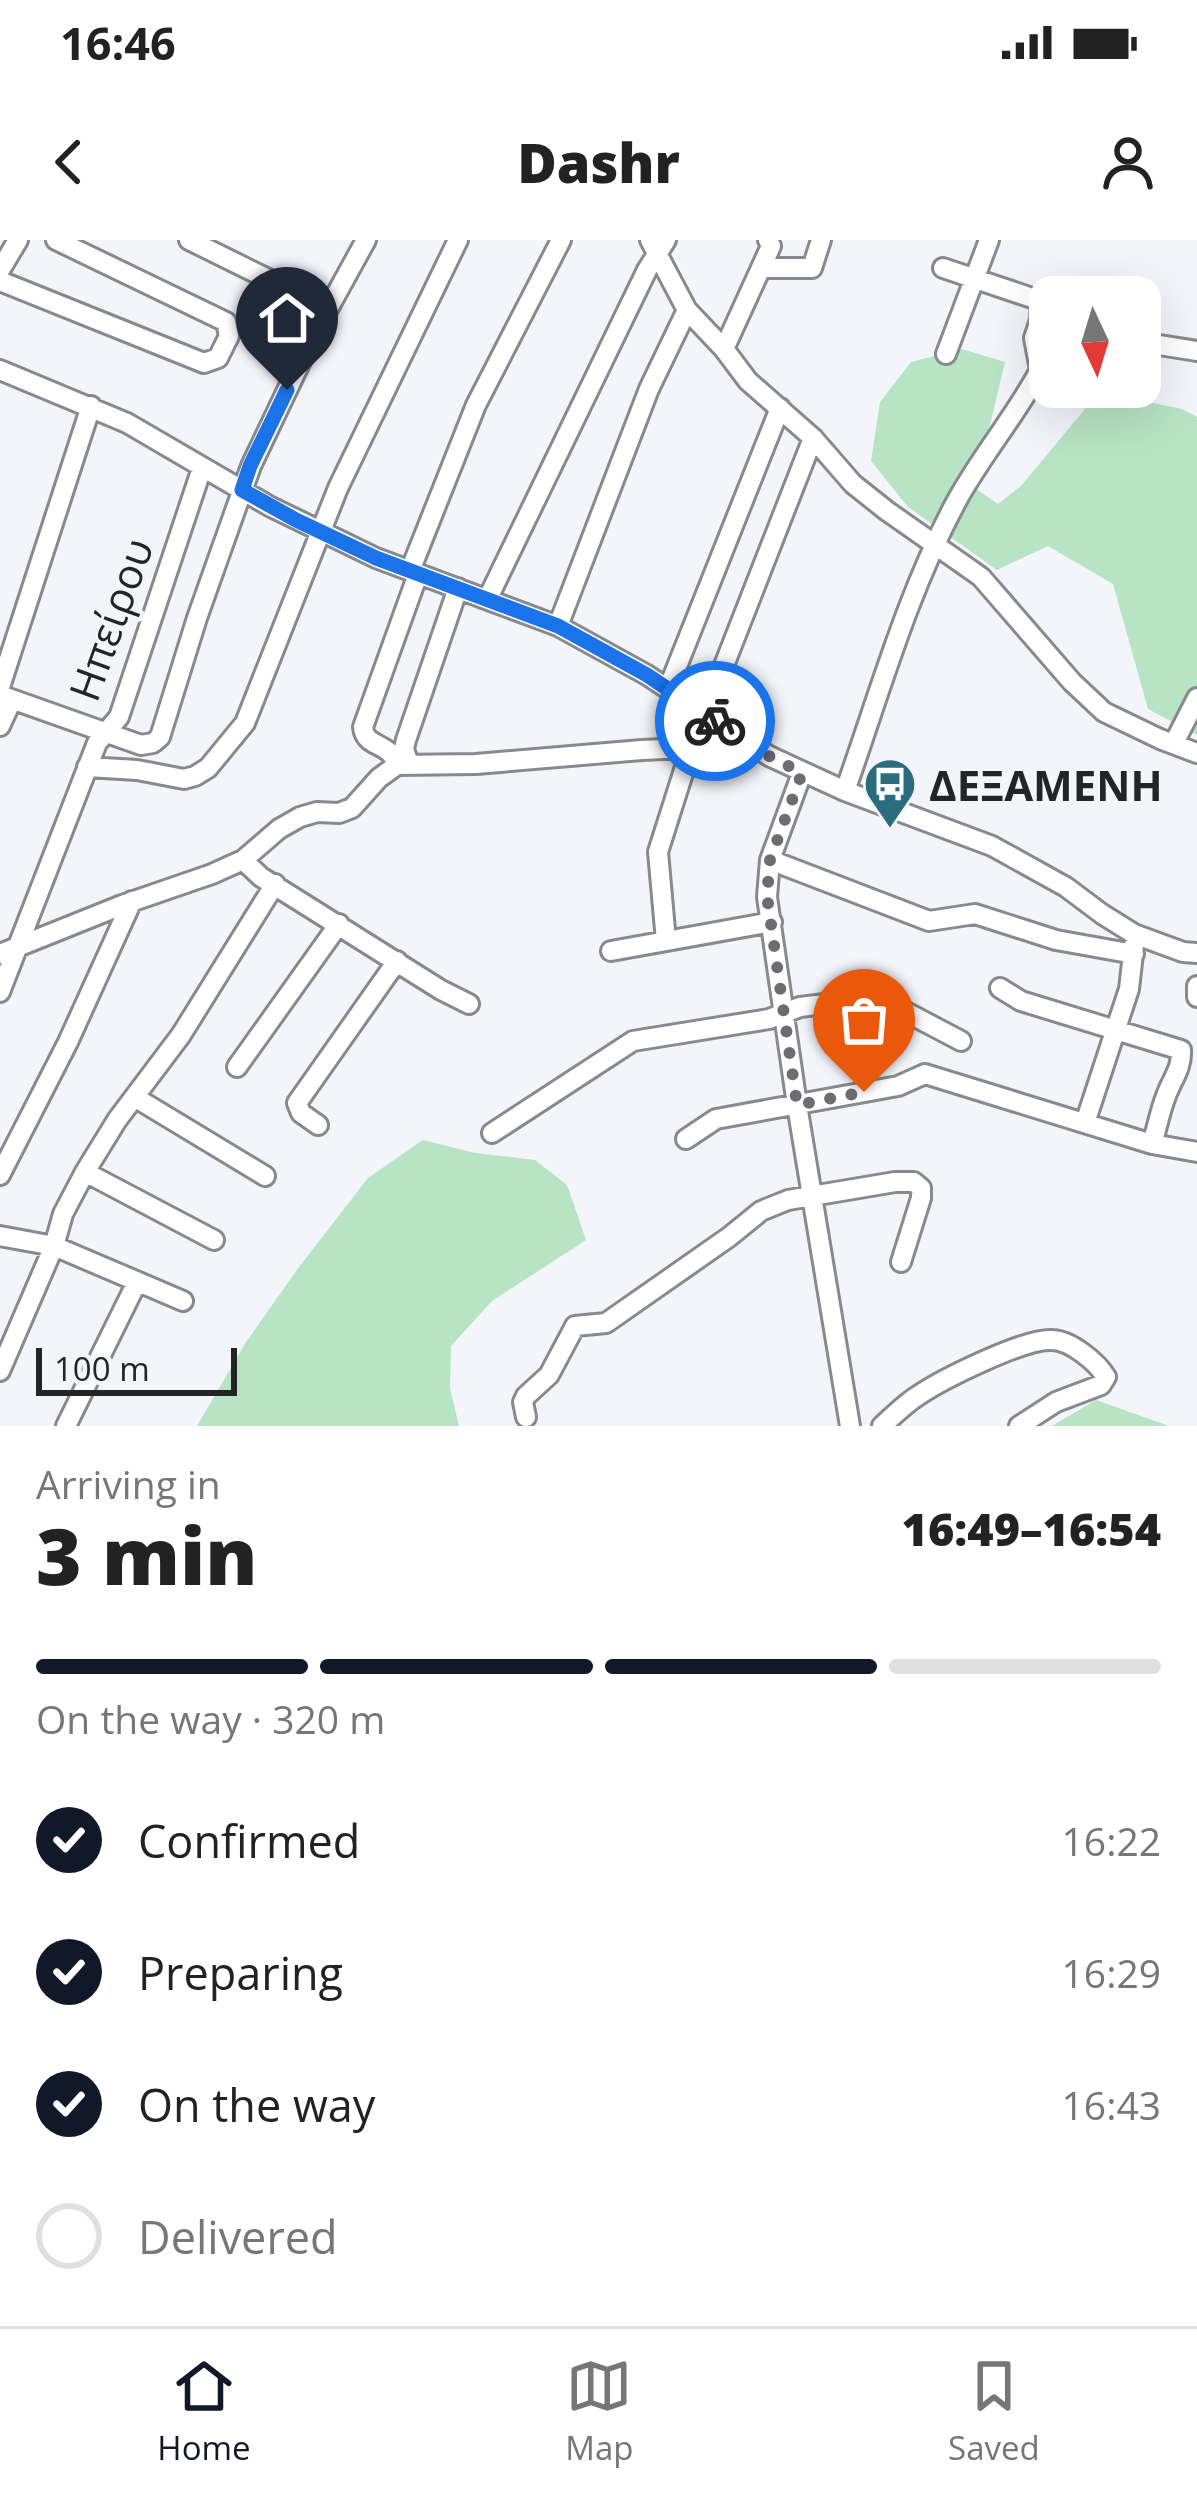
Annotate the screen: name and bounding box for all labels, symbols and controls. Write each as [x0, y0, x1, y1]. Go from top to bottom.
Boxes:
text: 16:46 [60, 12, 176, 73]
text: Dashr [517, 125, 680, 199]
icon: back [36, 129, 102, 195]
icon: person [1095, 129, 1161, 195]
pin [236, 267, 338, 390]
north arrow [1029, 276, 1161, 408]
map controls [1029, 276, 1161, 408]
icon: home [254, 285, 320, 351]
street label: Ηπείρου [54, 530, 166, 708]
courier [655, 661, 775, 781]
icon: bike [682, 688, 748, 754]
bus stop icon: ΔΕΞΑΜΕΝΗ [862, 756, 918, 830]
place label: ΔΕΞΑΜΕΝΗ [929, 756, 1163, 813]
pin [813, 969, 915, 1092]
icon: bag [831, 987, 897, 1053]
scale bar [36, 1342, 237, 1395]
text: 100 m [54, 1346, 150, 1391]
text: Arriving in [36, 1457, 221, 1510]
text: 16:49–16:54 [902, 1498, 1161, 1559]
text: 3 min [36, 1502, 258, 1608]
text: On the way · 320 m [36, 1692, 385, 1745]
icon: check [36, 1807, 102, 1873]
text: Confirmed [138, 1810, 360, 1871]
text: 16:22 [1062, 1814, 1161, 1867]
icon: check [36, 1939, 102, 2005]
text: Preparing [138, 1942, 343, 2003]
text: 16:29 [1062, 1946, 1161, 1999]
icon: check [36, 2071, 102, 2137]
text: On the way [138, 2074, 375, 2135]
text: 16:43 [1062, 2078, 1161, 2131]
text: Delivered [138, 2206, 338, 2267]
tab: Home [157, 2353, 251, 2470]
tab: Map [565, 2353, 633, 2470]
tab: Saved [948, 2353, 1040, 2470]

